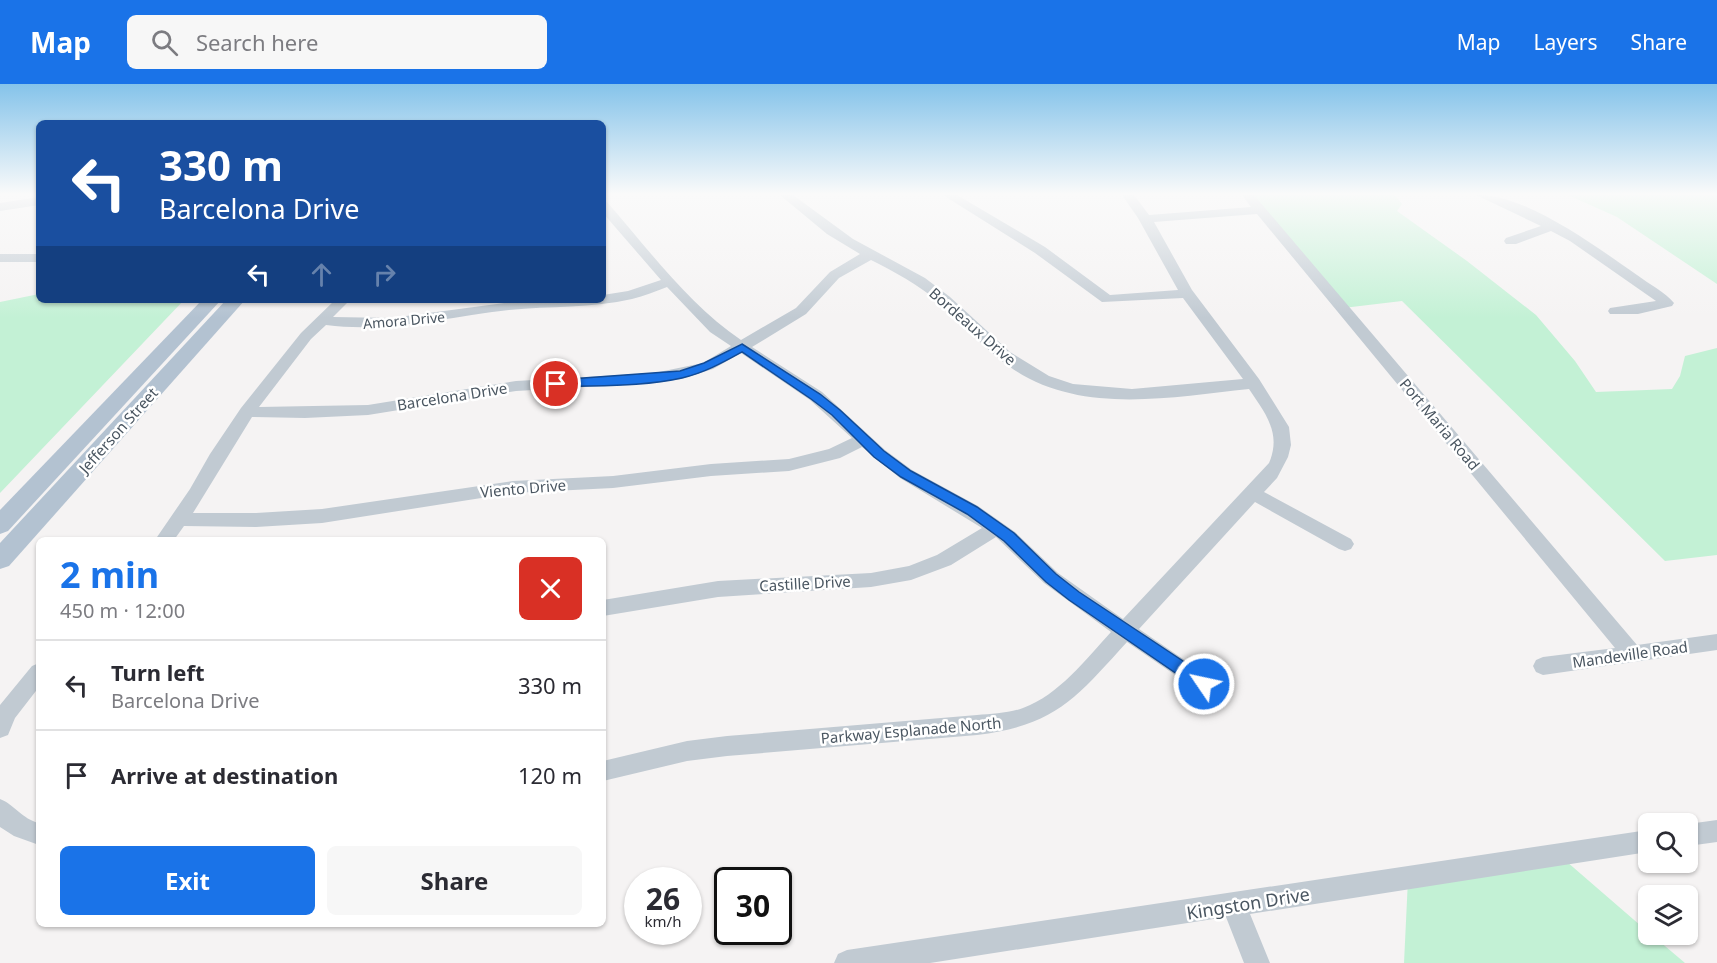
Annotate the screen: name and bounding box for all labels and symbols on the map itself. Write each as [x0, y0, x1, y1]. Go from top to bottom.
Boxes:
street label: Bordeaux Drive [925, 283, 1021, 369]
street label: Amora Drive [362, 307, 446, 333]
pin [530, 358, 581, 409]
street label: Port Maria Road [1396, 374, 1484, 474]
street label: Barcelona Drive [395, 377, 509, 415]
street label: Jefferson Street [73, 382, 162, 479]
street label: Viento Drive [479, 474, 567, 502]
street label: Castille Drive [759, 571, 851, 595]
street label: Mandeville Road [1571, 636, 1689, 672]
position arrow [1172, 652, 1236, 716]
street label: Parkway Esplanade North [820, 712, 1002, 748]
speed limit sign: 30 [714, 867, 792, 945]
street label: Kingston Drive [1185, 881, 1311, 925]

